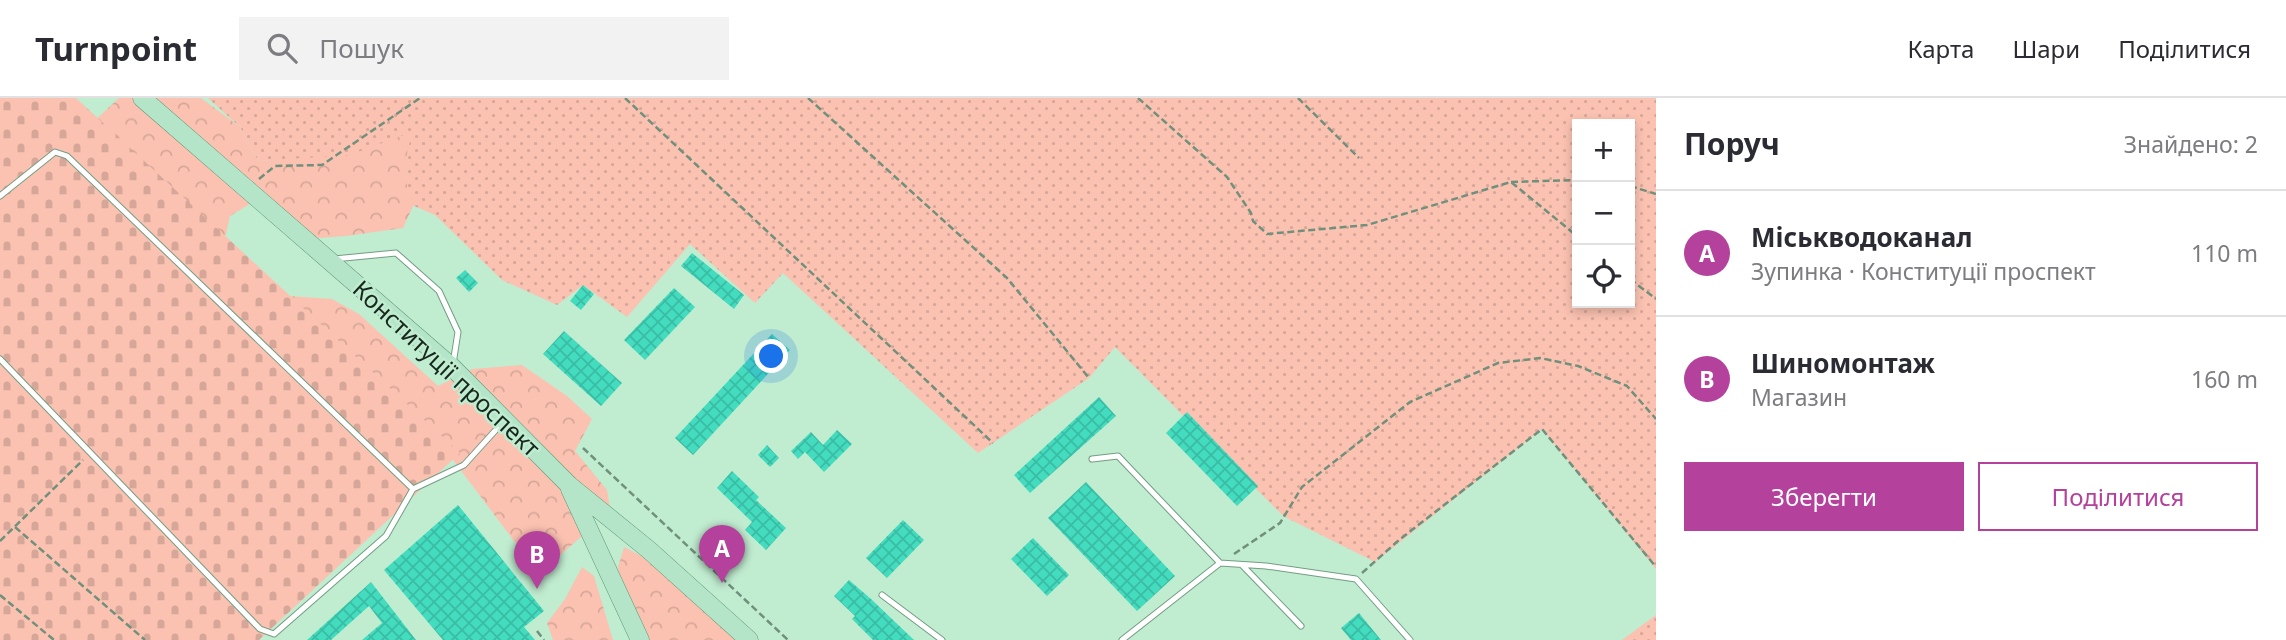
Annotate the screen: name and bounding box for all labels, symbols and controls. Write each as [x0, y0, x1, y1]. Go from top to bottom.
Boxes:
search box [239, 17, 729, 80]
text: Turnpoint [35, 26, 197, 71]
icon: search [263, 29, 301, 67]
text: Пошук [319, 30, 404, 66]
text: Карта [1907, 32, 1974, 65]
text: Шари [2012, 32, 2080, 65]
text: Поділитися [2118, 32, 2251, 65]
map controls [1572, 119, 1635, 308]
button: + [1572, 119, 1635, 182]
text: Поруч [1684, 123, 1780, 164]
text: Знайдено: 2 [2124, 128, 2258, 160]
button: − [1572, 182, 1635, 245]
text: Міськводоканал [1751, 219, 1972, 255]
text: A [1699, 237, 1715, 269]
text: 110 m [2191, 237, 2258, 269]
button: locate [1572, 245, 1635, 308]
text: Зупинка · Конституції проспект [1751, 255, 2096, 287]
street label: Конституції проспект [346, 272, 548, 464]
your location [754, 339, 788, 373]
text: Шиномонтаж [1751, 345, 1935, 381]
text: B [1699, 363, 1715, 395]
text: 160 m [2191, 363, 2258, 395]
text: Магазин [1751, 381, 1847, 413]
button: Зберегти [1684, 462, 1964, 531]
button: Поділитися [1978, 462, 2258, 531]
pin: A [699, 525, 745, 583]
pin: B [514, 531, 560, 589]

